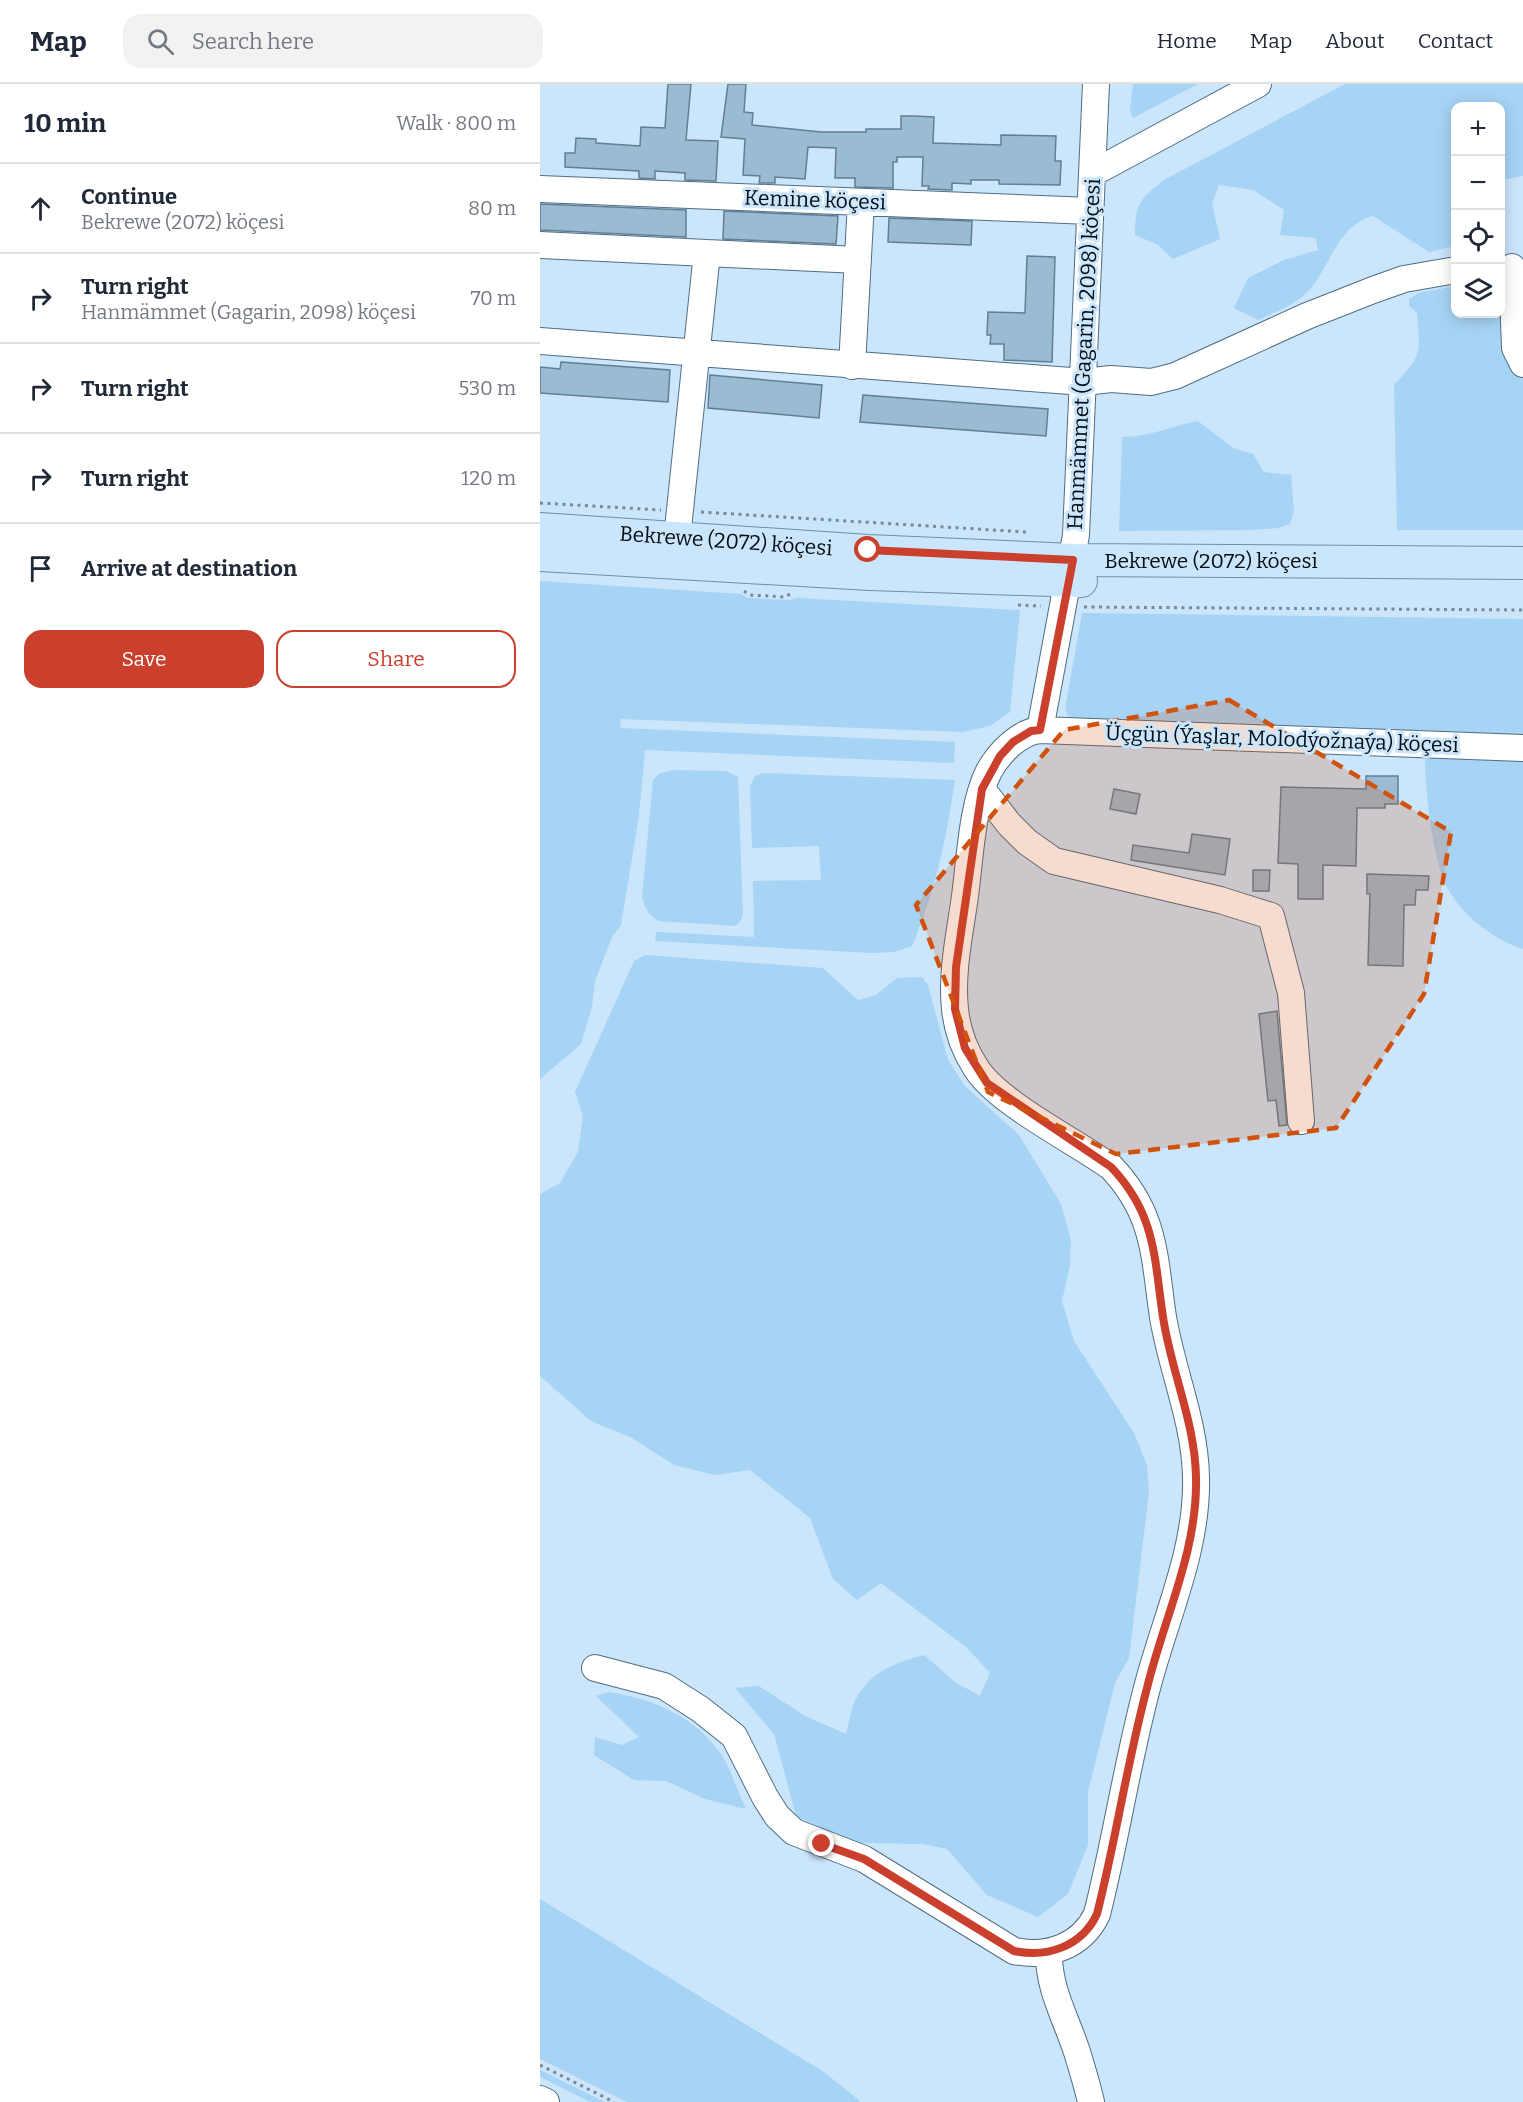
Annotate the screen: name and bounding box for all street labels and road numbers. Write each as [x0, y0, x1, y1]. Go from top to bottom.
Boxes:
street label: Hanmämmet (Gagarin, 2098) köçesi [1062, 178, 1106, 530]
street label: Kemine köçesi [744, 185, 886, 215]
street label: Bekrewe (2072) köçesi [619, 521, 833, 561]
street label: Bekrewe (2072) köçesi [1104, 548, 1318, 574]
street label: Üçgün (Ýaşlar, Molodýožnaýa) köçesi [1105, 720, 1459, 758]

